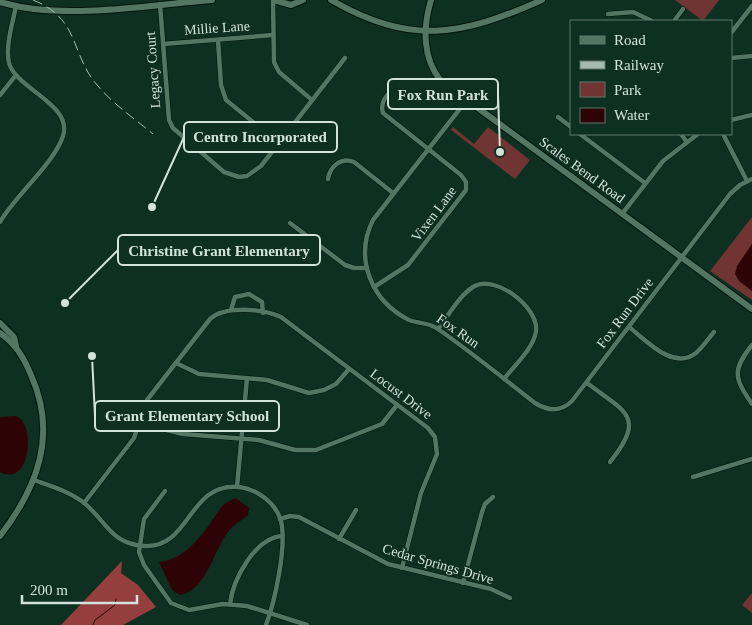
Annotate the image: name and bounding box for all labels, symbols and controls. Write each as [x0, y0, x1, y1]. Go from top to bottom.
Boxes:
street label: Millie Lane [184, 18, 250, 38]
legend [570, 20, 732, 135]
street label: Legacy Court [143, 31, 163, 109]
text: Road [614, 32, 646, 48]
text: Railway [614, 57, 664, 73]
callout: Fox Run Park [388, 79, 498, 109]
text: Park [614, 82, 642, 98]
text: Fox Run Park [398, 87, 489, 103]
text: Water [614, 107, 649, 123]
callout: Centro Incorporated [184, 122, 337, 152]
text: Centro Incorporated [193, 129, 327, 145]
street label: Scales Bend Road [536, 134, 628, 206]
street label: Vixen Lane [408, 184, 460, 244]
callout: Christine Grant Elementary [118, 235, 320, 265]
text: Christine Grant Elementary [128, 243, 310, 259]
street label: Fox Run Drive [594, 275, 656, 351]
street label: Fox Run [434, 311, 482, 351]
street label: Locust Drive [367, 366, 435, 422]
callout: Grant Elementary School [95, 401, 279, 431]
text: Grant Elementary School [105, 408, 269, 424]
street label: Cedar Springs Drive [381, 541, 495, 587]
scale bar [22, 572, 138, 604]
text: 200 m [30, 582, 68, 598]

